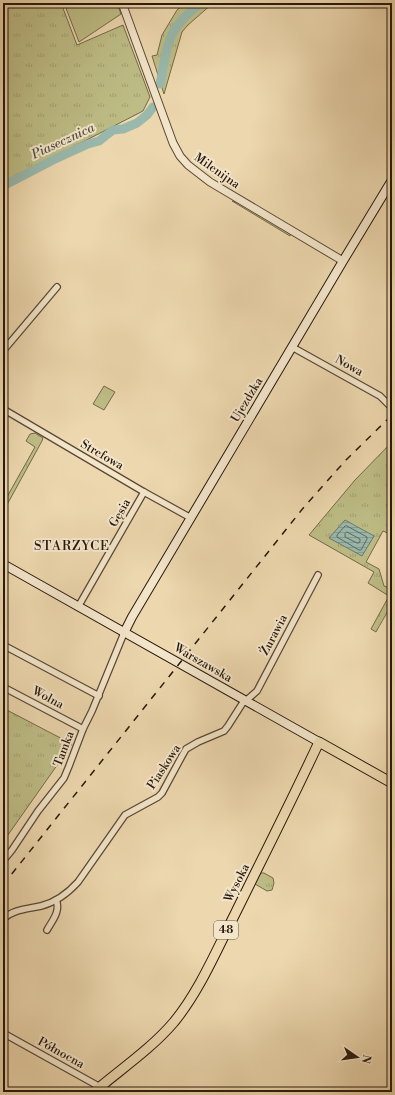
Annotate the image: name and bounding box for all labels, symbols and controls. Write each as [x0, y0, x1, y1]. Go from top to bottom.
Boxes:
water label: Piasecznica [28, 119, 98, 163]
street label: Milenijna [191, 150, 243, 193]
street label: Nowa [332, 352, 366, 380]
street label: Ujezdzka [228, 374, 267, 425]
street label: Strefowa [78, 437, 127, 474]
street label: Gęsia [106, 495, 135, 530]
district label: STARZYCE [34, 538, 110, 554]
street label: Żurawia [255, 610, 291, 658]
street label: Warszawska [170, 640, 236, 686]
street label: Wolna [29, 683, 67, 713]
street label: Tamka [50, 728, 78, 769]
street label: Piaskowa [144, 741, 185, 792]
street label: Wysoka [221, 860, 253, 906]
road number: 48 [214, 921, 238, 939]
street label: Północna [35, 1034, 88, 1072]
north arrow [337, 1037, 377, 1077]
text: N [358, 1053, 374, 1065]

